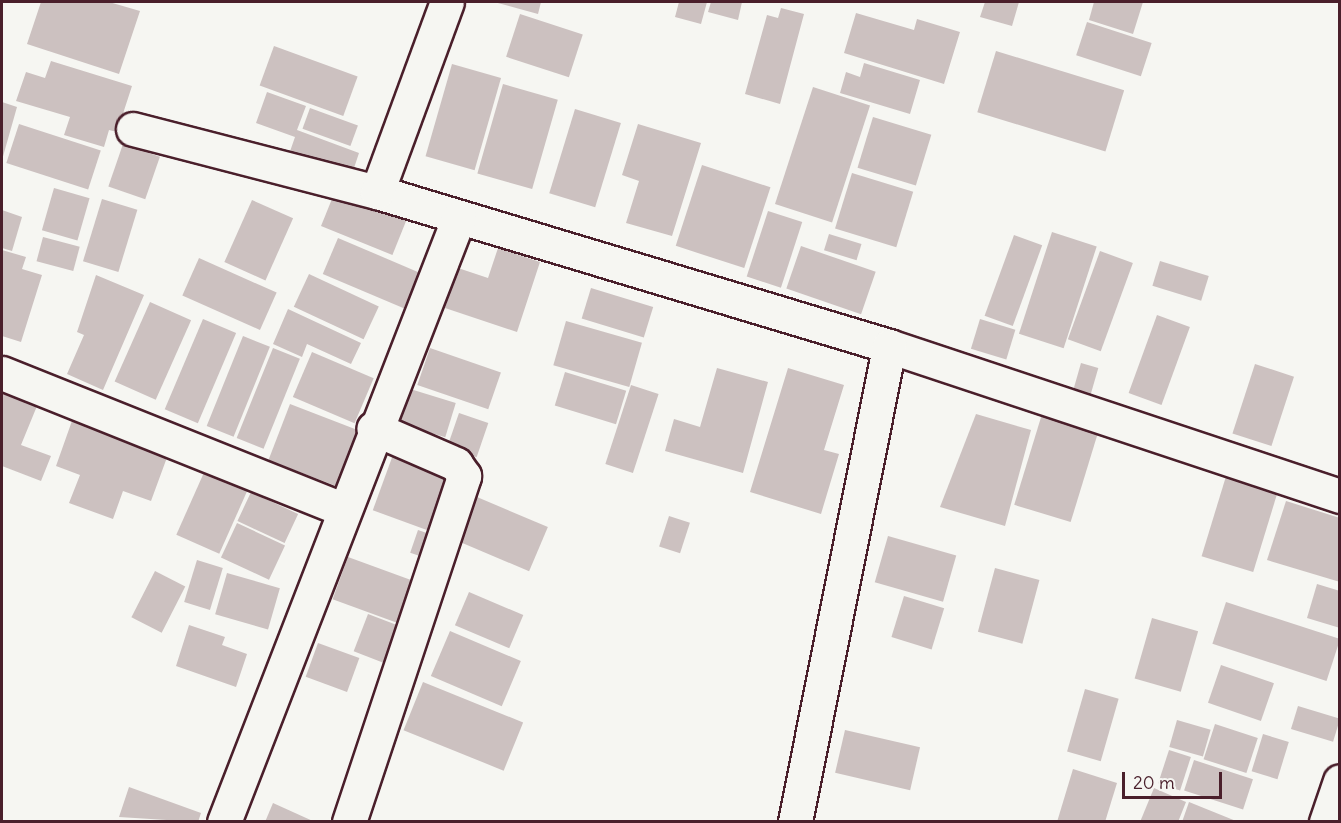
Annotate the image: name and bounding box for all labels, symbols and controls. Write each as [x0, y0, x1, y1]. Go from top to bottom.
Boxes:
scale bar [1125, 760, 1226, 798]
text: 20 m [1133, 771, 1175, 794]

